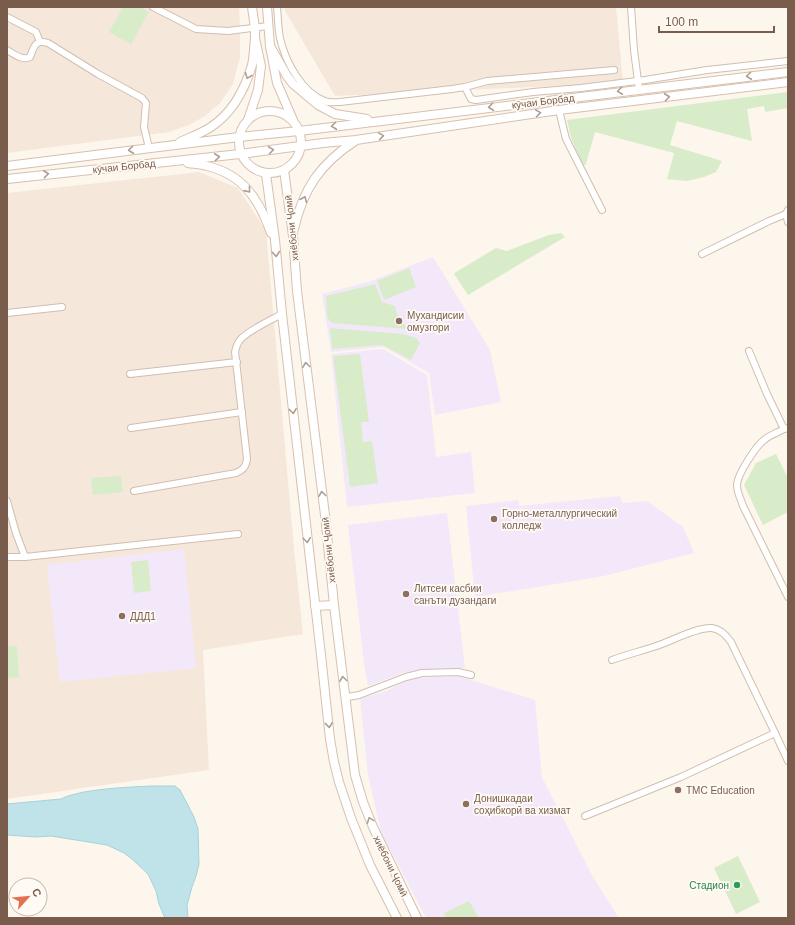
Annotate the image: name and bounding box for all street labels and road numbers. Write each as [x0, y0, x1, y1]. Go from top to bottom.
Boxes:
street label: кӯчаи Борбад [511, 92, 575, 111]
street label: кӯчаи Борбад [92, 158, 156, 175]
street label: хиёбони Ҷомӣ [283, 195, 300, 261]
street label: хиёбони Ҷомӣ [320, 517, 337, 583]
street label: хиёбони Ҷомӣ [371, 834, 410, 898]

